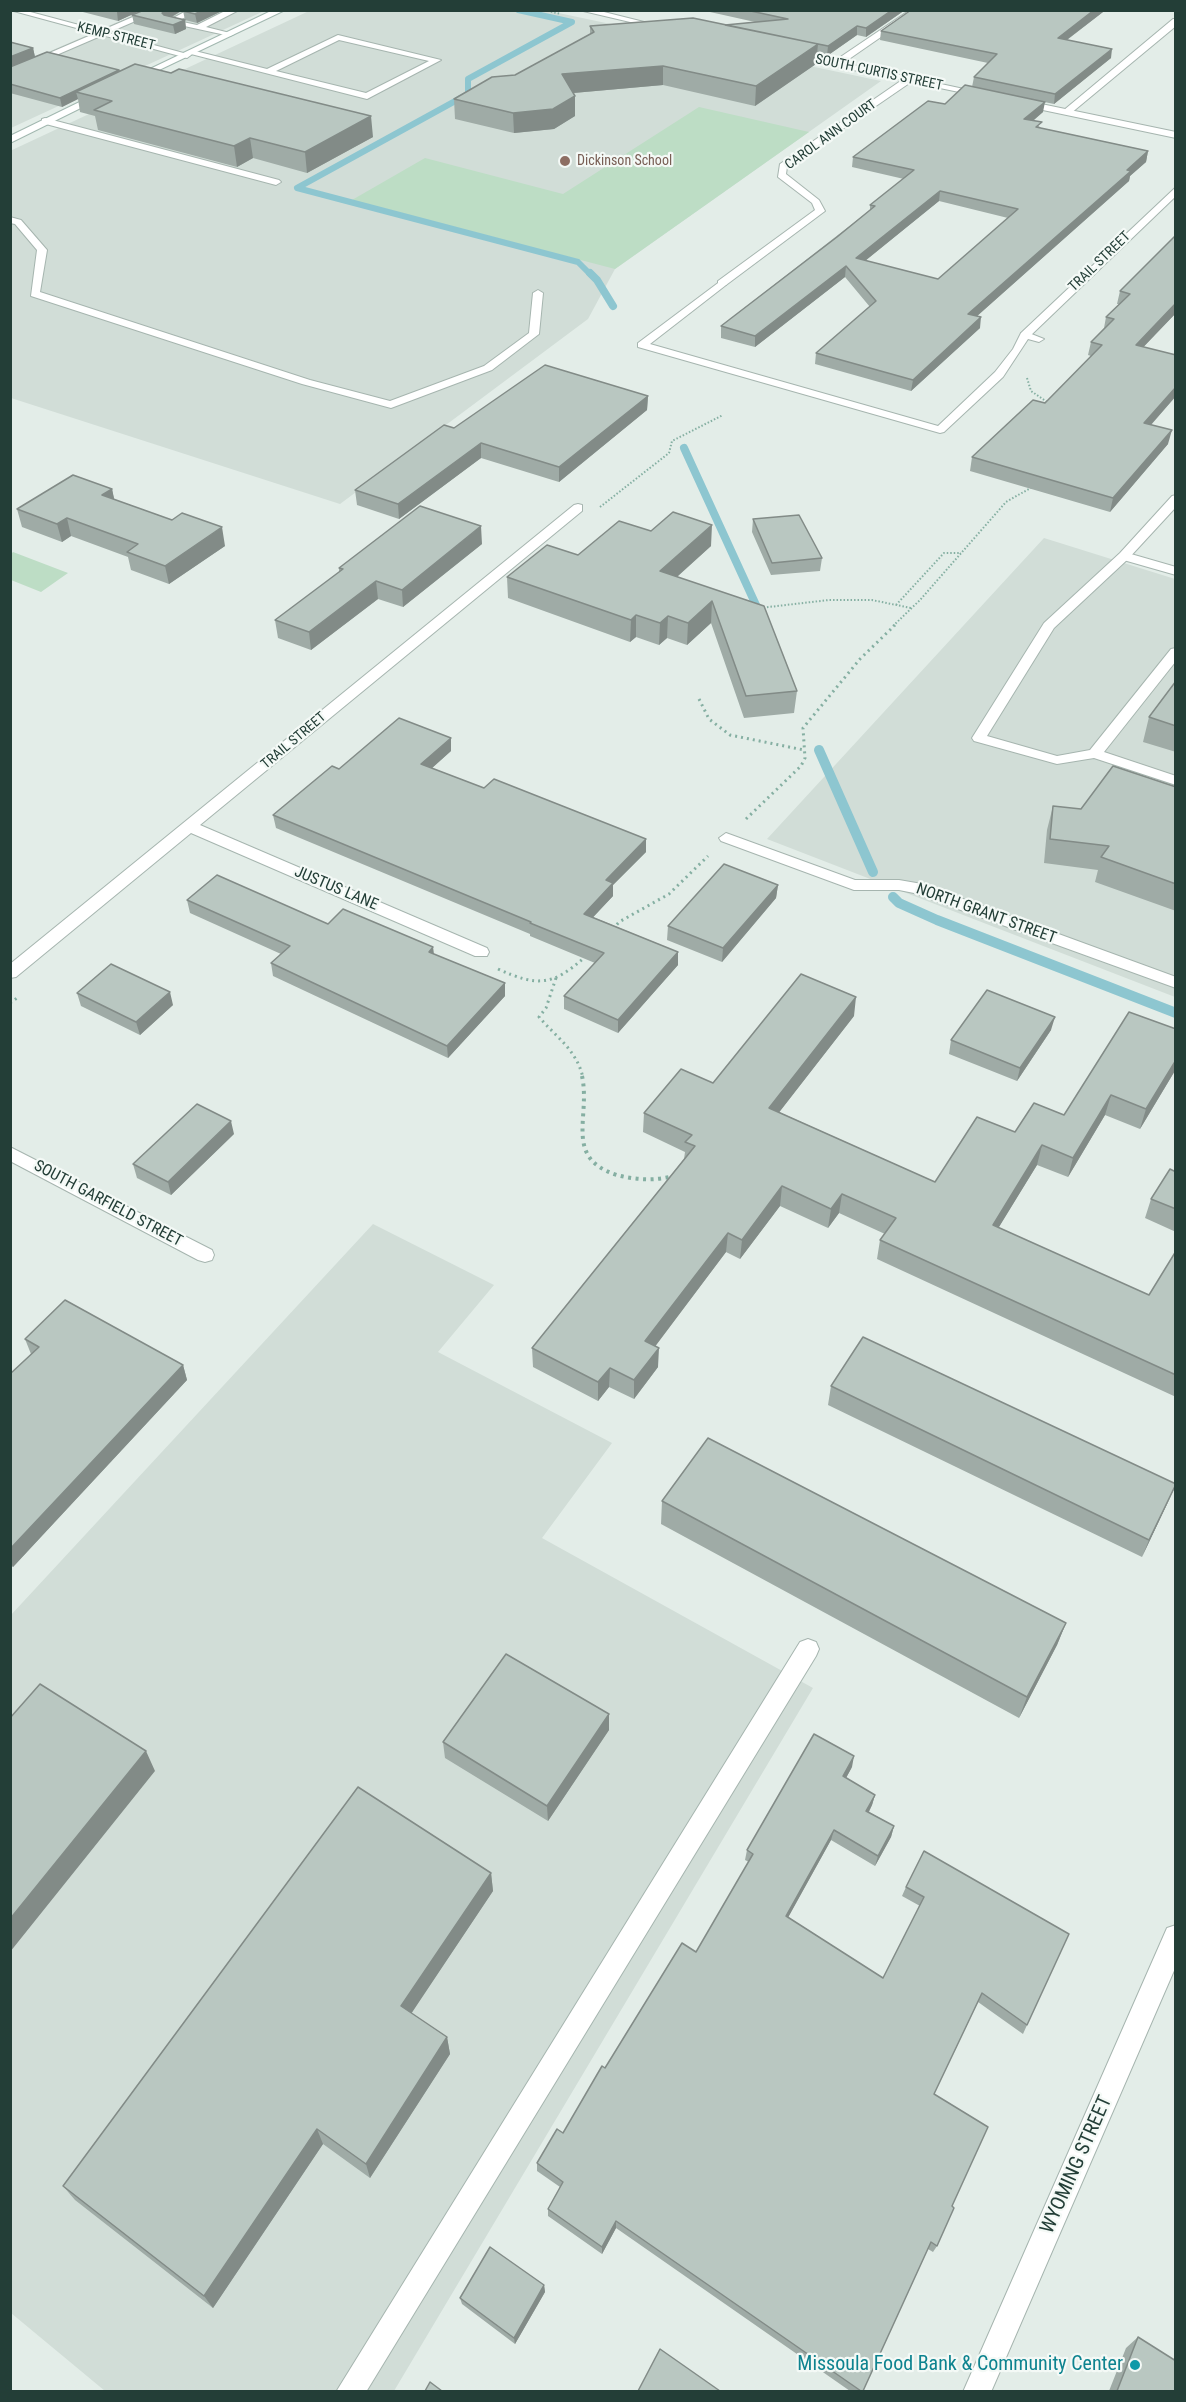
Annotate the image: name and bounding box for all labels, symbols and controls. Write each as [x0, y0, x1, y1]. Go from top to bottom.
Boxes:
street label: KEMP STREET [75, 19, 157, 55]
street label: SOUTH CURTIS STREET [814, 51, 944, 95]
street label: CAROL ANN COURT [782, 96, 880, 174]
place label: Dickinson School [577, 153, 672, 169]
marker: Dickinson School [558, 154, 572, 168]
street label: TRAIL STREET [1066, 228, 1134, 296]
street label: TRAIL STREET [258, 709, 330, 773]
street label: JUSTUS LANE [291, 863, 381, 915]
street label: NORTH GRANT STREET [913, 880, 1059, 948]
street label: SOUTH GARFIELD STREET [30, 1157, 186, 1251]
street label: WYOMING STREET [1036, 2092, 1118, 2238]
place label: Missoula Food Bank & Community Center [797, 2353, 1123, 2377]
marker: Missoula Food Bank & Community Center [1128, 2358, 1142, 2372]

